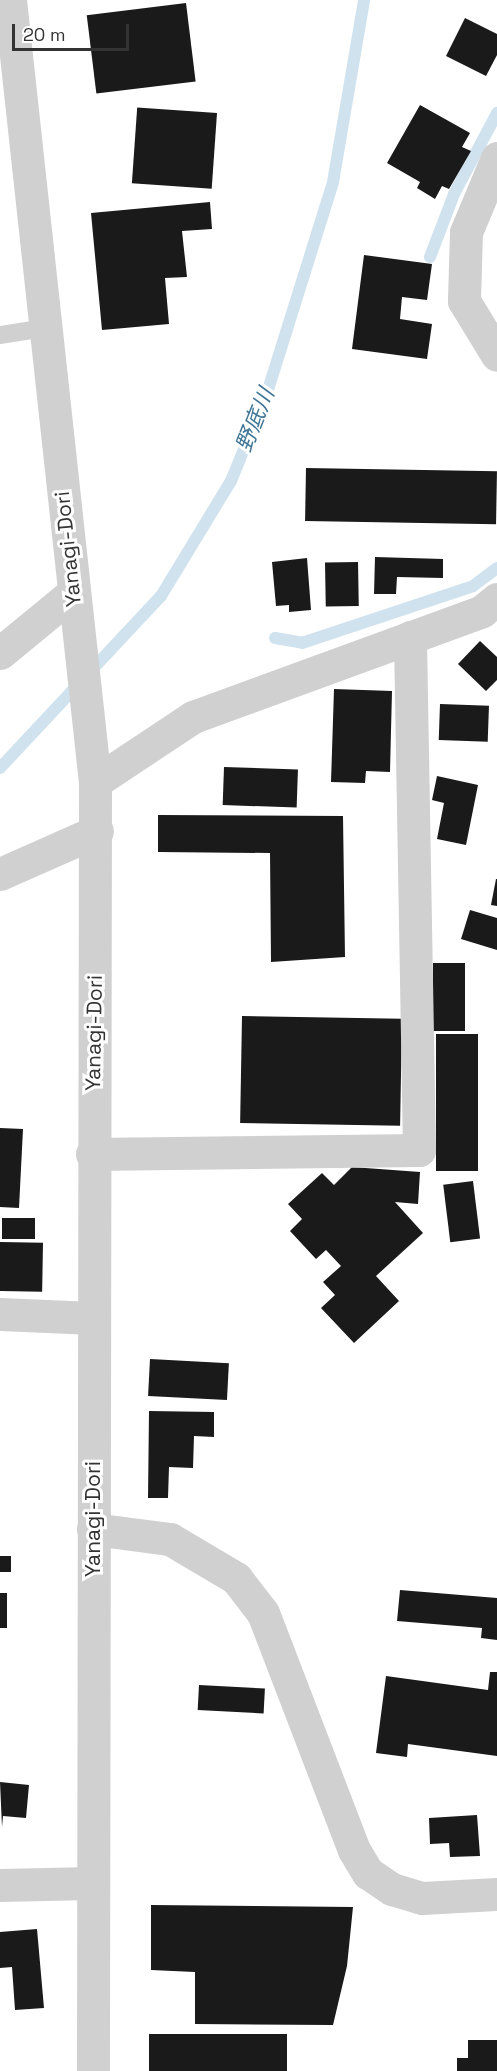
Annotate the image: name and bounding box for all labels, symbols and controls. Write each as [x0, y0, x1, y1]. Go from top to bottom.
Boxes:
scale bar [15, 12, 132, 50]
text: 20 m [23, 23, 66, 46]
water label: 野底川 [230, 384, 280, 456]
street label: Yanagi-Dori [49, 490, 87, 608]
street label: Yanagi-Dori [80, 975, 108, 1091]
street label: Yanagi-Dori [80, 1461, 106, 1577]

